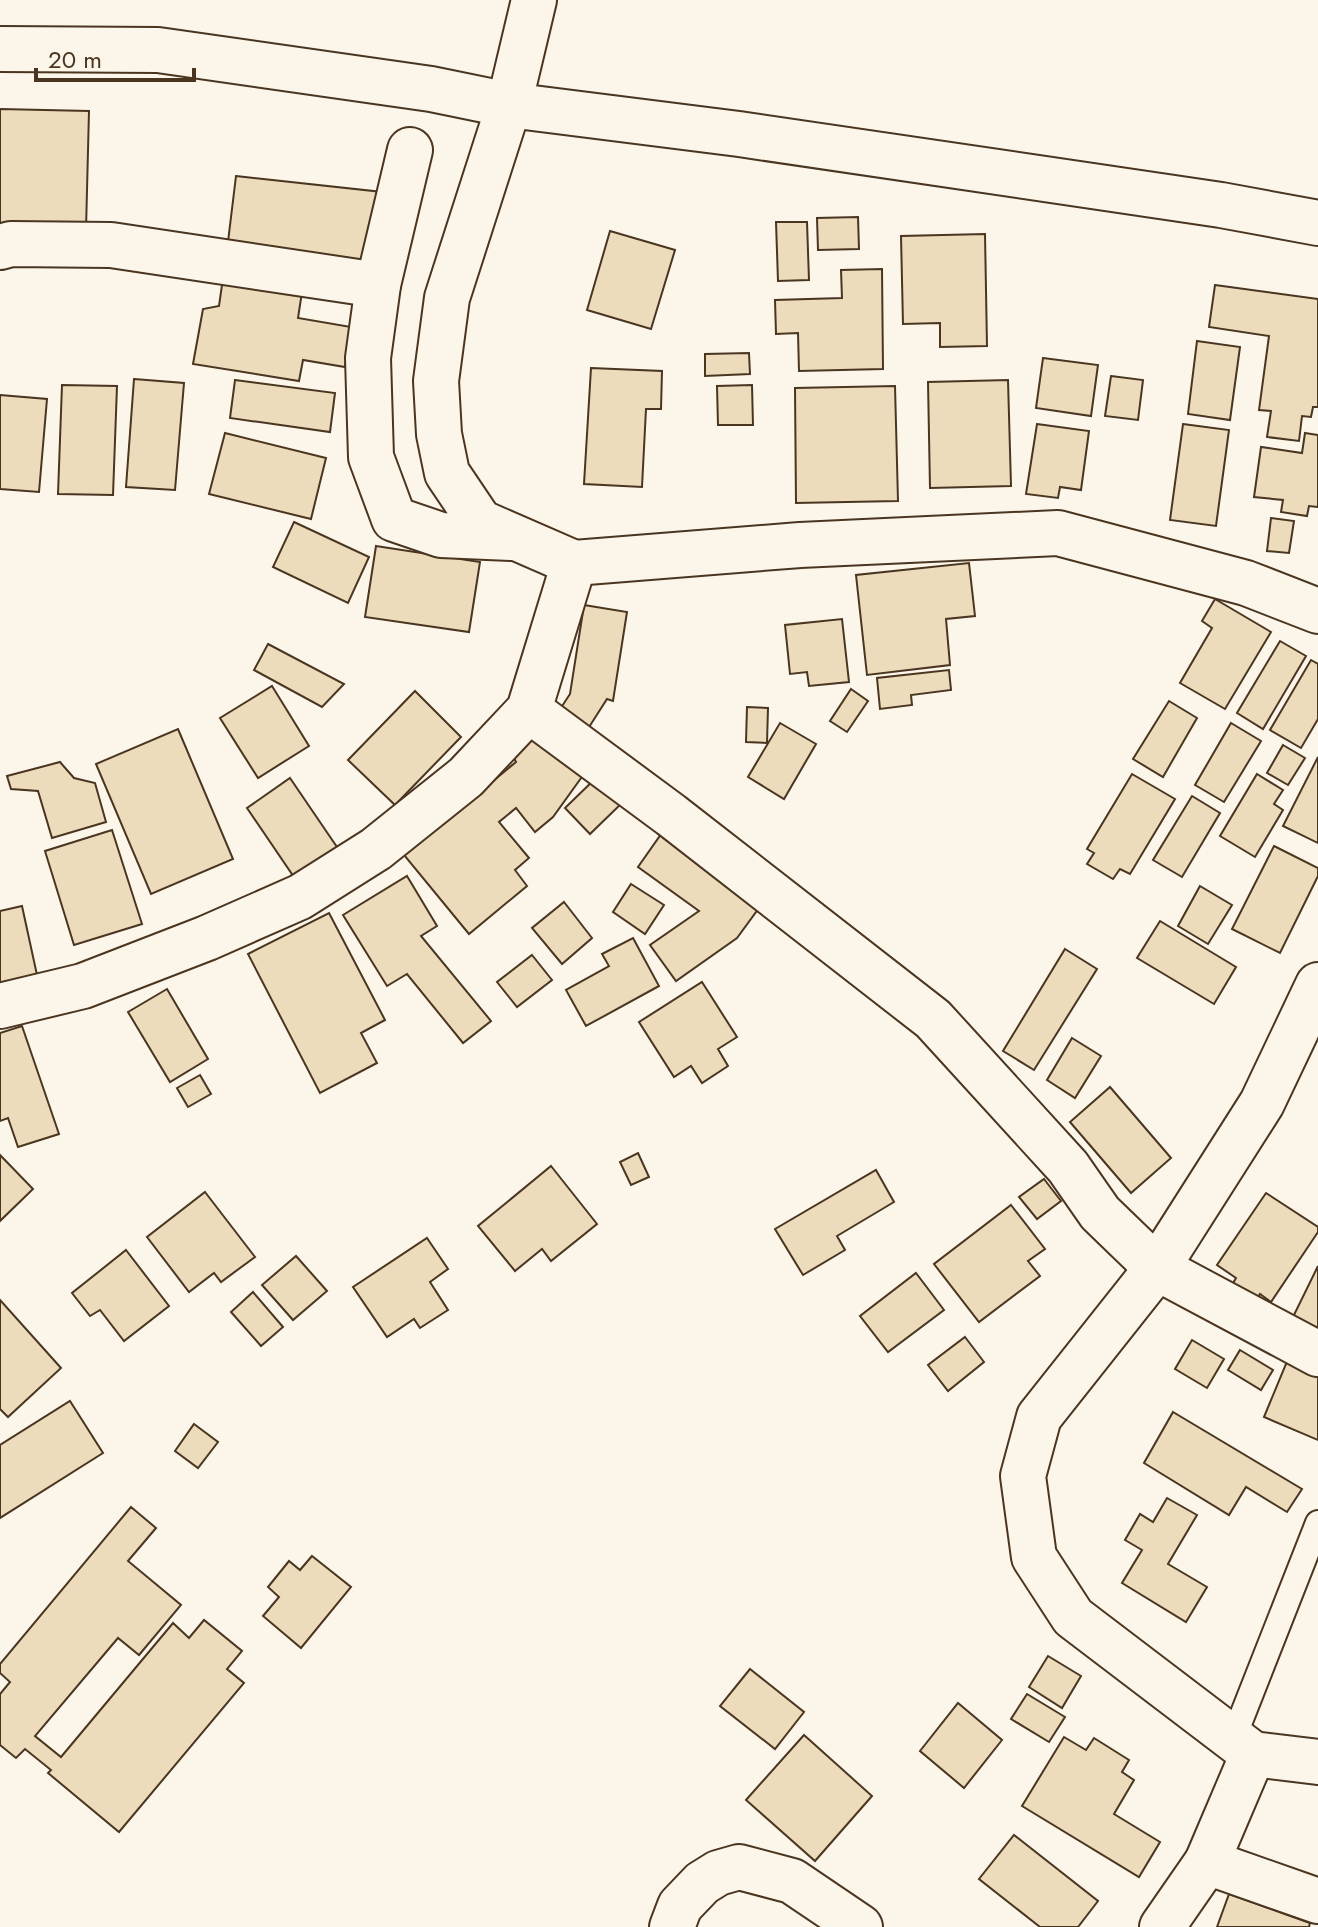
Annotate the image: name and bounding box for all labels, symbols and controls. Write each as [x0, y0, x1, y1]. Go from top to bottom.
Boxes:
scale bar [36, 32, 194, 82]
text: 20 m [48, 42, 102, 77]

